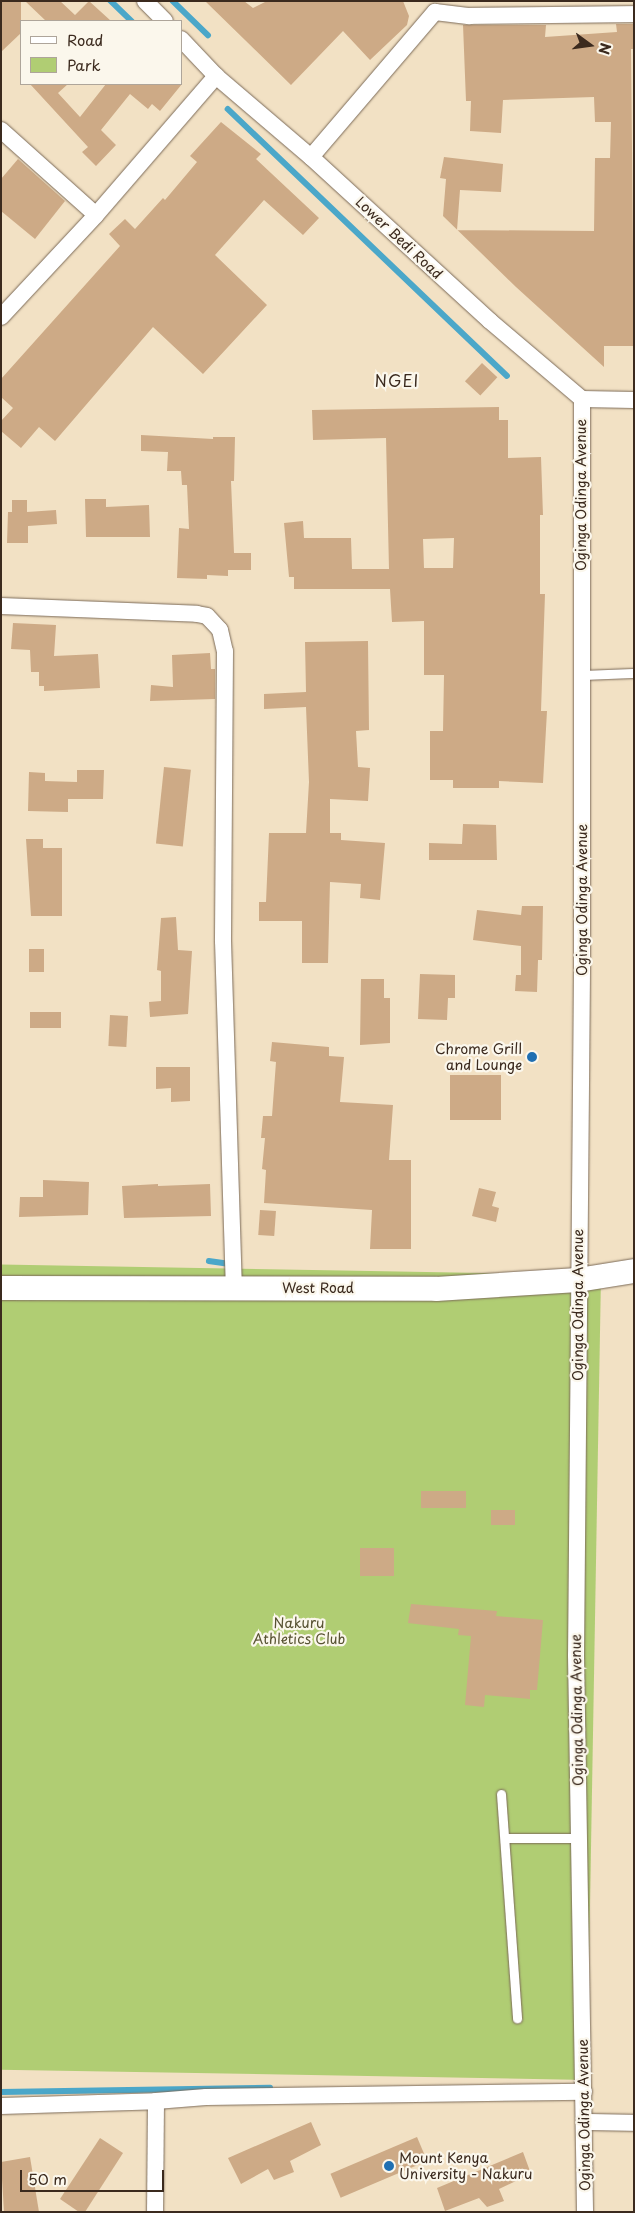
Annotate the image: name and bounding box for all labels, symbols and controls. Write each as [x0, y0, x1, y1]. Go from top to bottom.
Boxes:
legend [20, 20, 182, 85]
north arrow [565, 20, 615, 70]
text: Road [67, 28, 103, 51]
text: N [594, 41, 617, 57]
text: Park [67, 53, 101, 76]
street label: Lower Bedi Road [352, 194, 446, 282]
district label: NGEI [374, 370, 420, 390]
street label: Oginga Odinga Avenue [573, 418, 589, 572]
street label: Oginga Odinga Avenue [574, 823, 590, 977]
place label: Chrome Grill and Lounge [435, 1041, 522, 1074]
marker: Chrome Grill and Lounge [526, 1051, 538, 1063]
street label: Oginga Odinga Avenue [570, 1228, 586, 1382]
street label: West Road [282, 1280, 354, 1296]
park label: Nakuru Athletics Club [253, 1615, 345, 1648]
street label: Oginga Odinga Avenue [567, 1633, 587, 1787]
street label: Oginga Odinga Avenue [574, 2038, 594, 2192]
place label: Mount Kenya University - Nakuru [399, 2150, 533, 2182]
scale bar [22, 2160, 166, 2192]
marker: Mount Kenya University - Nakuru [383, 2160, 395, 2172]
text: 50 m [28, 2167, 67, 2190]

